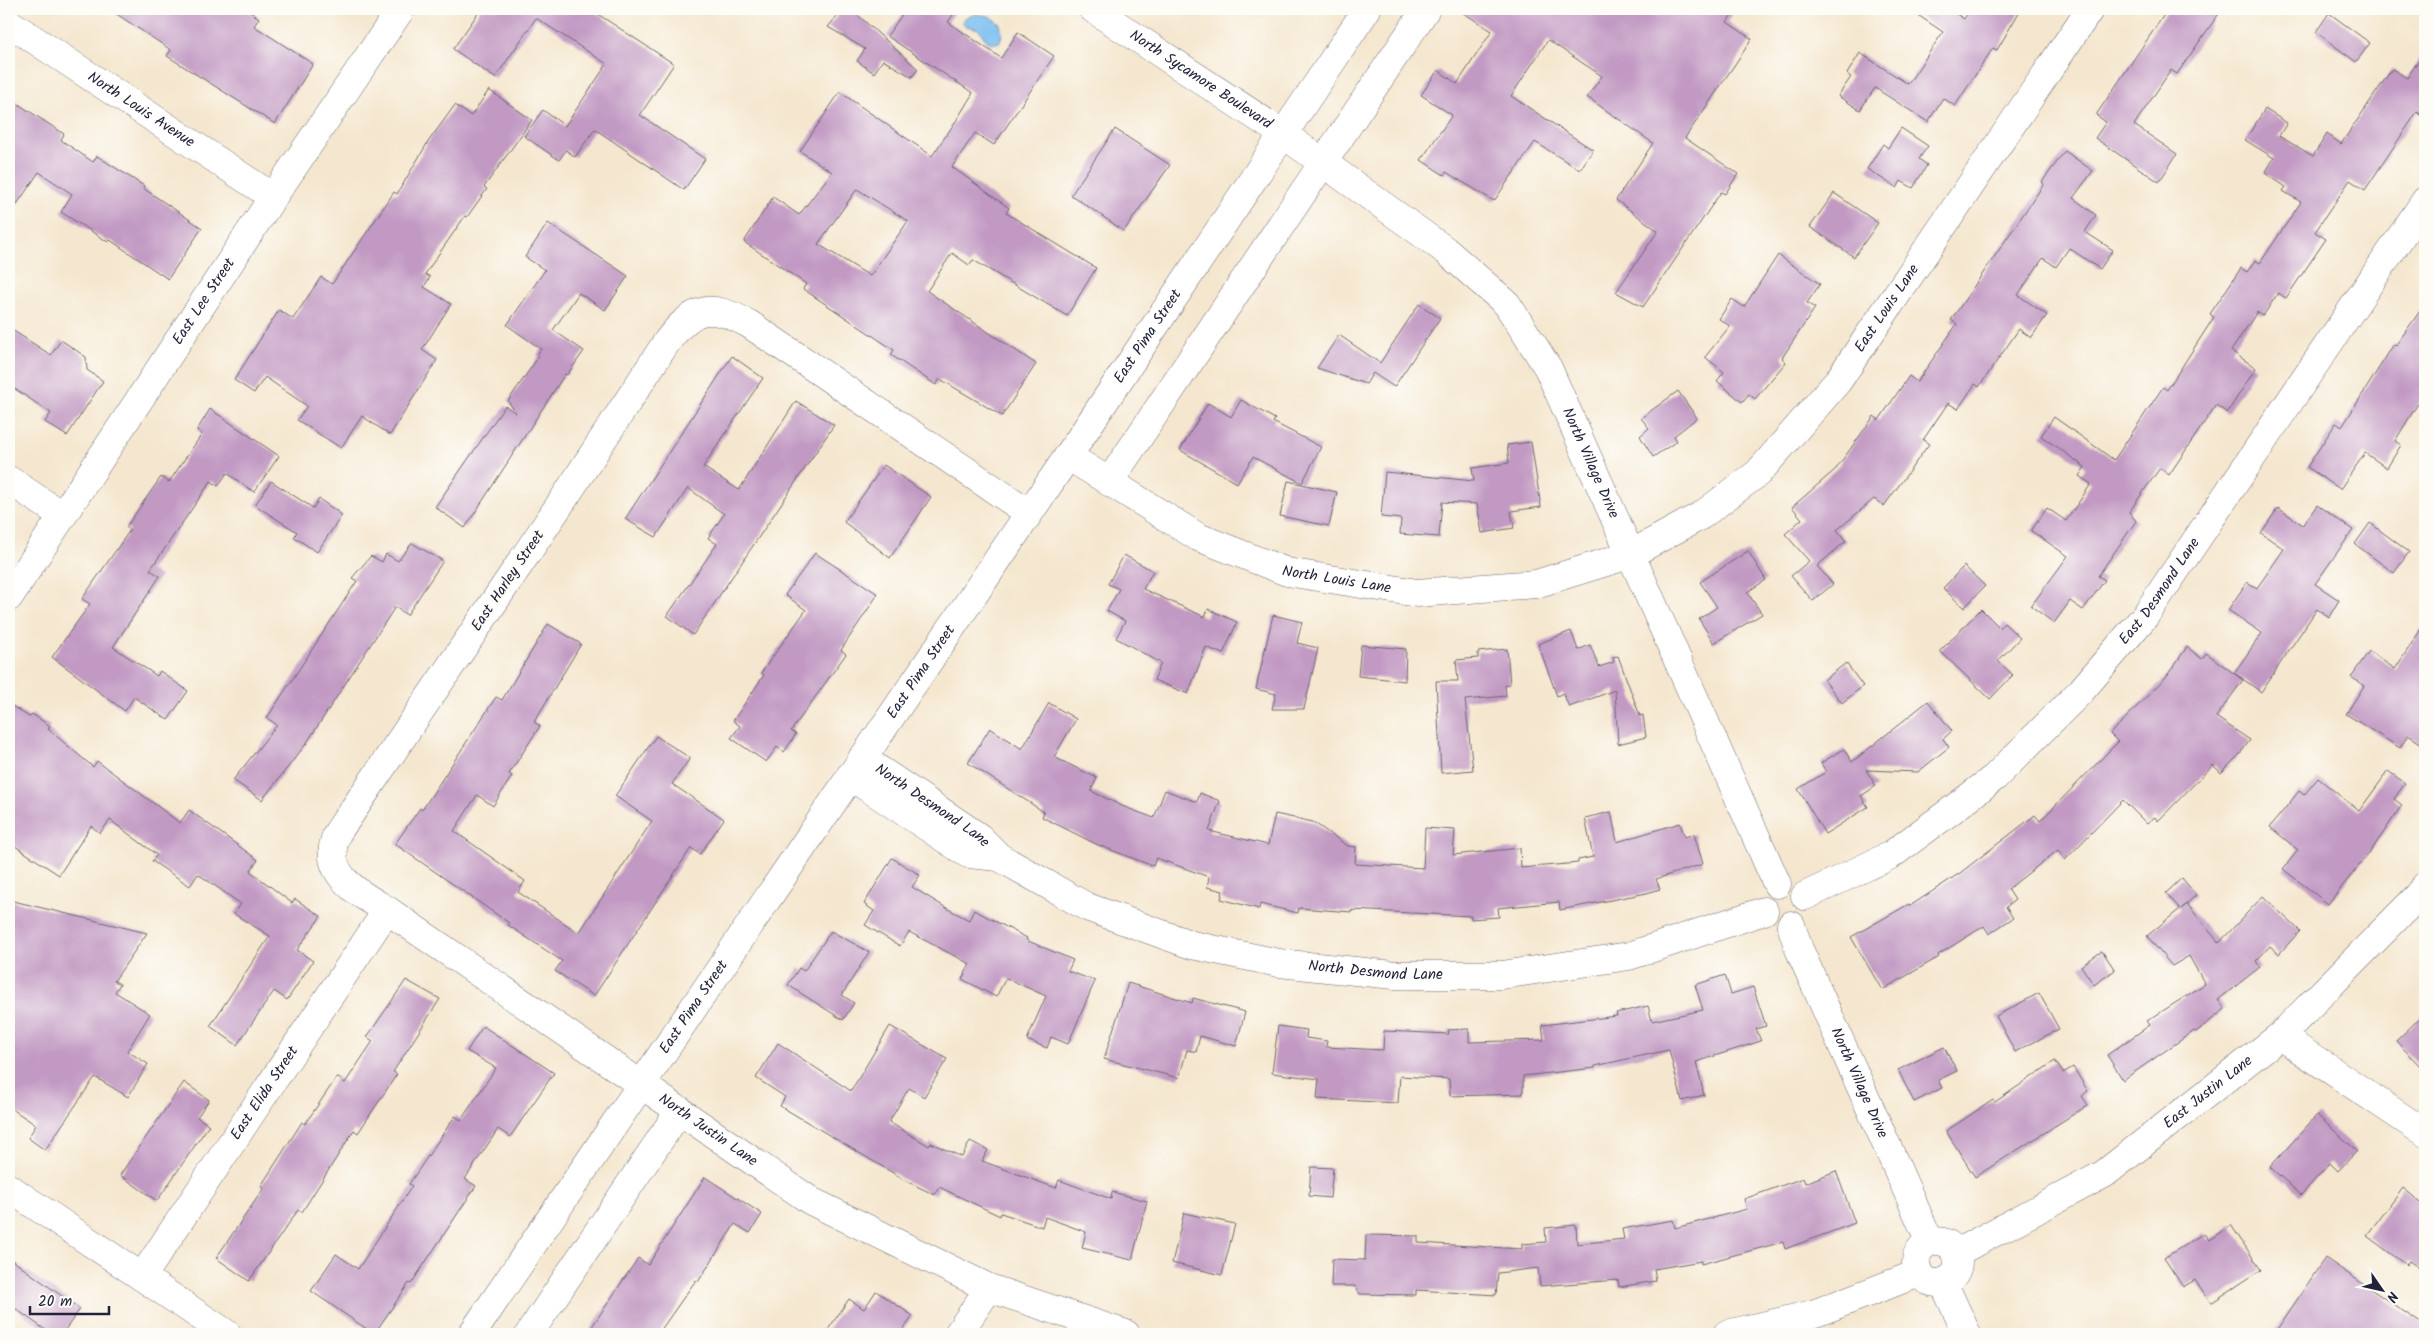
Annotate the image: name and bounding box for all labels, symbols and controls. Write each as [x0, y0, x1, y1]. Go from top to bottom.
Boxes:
street label: North Sycamore Boulevard [1124, 24, 1278, 136]
street label: North Louis Avenue [82, 66, 200, 154]
street label: East Lee Street [166, 253, 242, 350]
street label: East Louis Lane [1849, 259, 1926, 358]
street label: East Pima Street [1108, 284, 1188, 388]
street label: North Village Drive [1555, 404, 1625, 523]
street label: East Harley Street [465, 525, 551, 636]
street label: East Desmond Lane [2113, 533, 2207, 650]
street label: North Louis Lane [1280, 559, 1393, 601]
street label: East Pima Street [881, 620, 962, 724]
street label: North Desmond Lane [870, 758, 996, 854]
street label: North Desmond Lane [1307, 954, 1443, 987]
street label: East Pima Street [653, 955, 734, 1059]
street label: North Village Drive [1824, 1024, 1894, 1142]
street label: East Elida Street [225, 1041, 305, 1145]
street label: East Justin Lane [2158, 1049, 2258, 1135]
street label: North Justin Lane [653, 1088, 763, 1173]
north arrow [2356, 1266, 2406, 1316]
scale bar [30, 1283, 109, 1315]
text: N [2380, 1287, 2404, 1307]
text: 20 m [38, 1290, 72, 1314]

